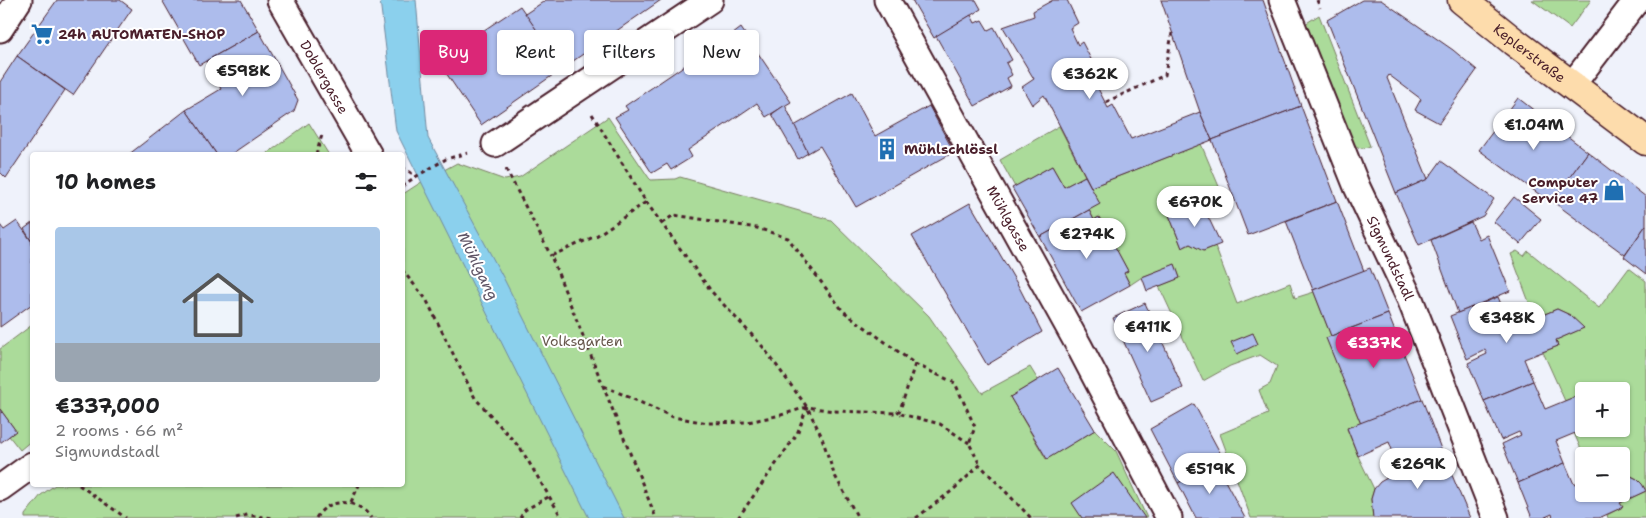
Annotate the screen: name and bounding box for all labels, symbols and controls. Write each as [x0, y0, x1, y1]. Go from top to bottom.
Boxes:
street label: Keplerstraße [1490, 20, 1569, 86]
supermarket icon: 24h AUTOMATEN-SHOP [29, 21, 55, 47]
place label: 24h AUTOMATEN-SHOP [58, 25, 225, 43]
chip: Buy [420, 30, 487, 75]
chip: Rent [497, 30, 574, 75]
chip: Filters [584, 30, 674, 75]
chip: New [684, 30, 759, 75]
street label: Doblergasse [296, 37, 353, 117]
pin: €598K [208, 54, 278, 97]
pin: €362K [1055, 58, 1125, 100]
text: €598K [216, 60, 270, 81]
text: €362K [1062, 63, 1118, 84]
pin: €1.04M [1493, 108, 1575, 151]
text: €1.04M [1504, 114, 1564, 135]
building icon: Mühlschlössl [874, 136, 900, 162]
place label: Mühlschlössl [904, 140, 998, 158]
text: 10 homes [55, 168, 156, 196]
icon: filters [352, 168, 380, 196]
place label: Computer Service 47 [1522, 173, 1598, 207]
shop icon: Computer Service 47 [1601, 177, 1627, 203]
street label: Mühlgasse [983, 183, 1034, 255]
pin: €670K [1160, 186, 1230, 228]
text: €670K [1168, 191, 1222, 212]
street label: Sigmundstadl [1363, 213, 1419, 304]
pin: €274K [1052, 218, 1122, 260]
text: €274K [1060, 223, 1114, 244]
water label: Mühlgang [453, 229, 503, 303]
icon: home [173, 260, 263, 350]
pin: €348K [1472, 302, 1542, 344]
text: €348K [1479, 307, 1535, 328]
pin: €411K [1113, 310, 1183, 353]
text: €411K [1125, 316, 1171, 337]
pin: €337K [1339, 326, 1409, 369]
park label: Volksgarten [542, 332, 623, 350]
text: €337K [1347, 332, 1401, 353]
map controls [1575, 382, 1630, 502]
button: + [1575, 382, 1630, 437]
text: €337,000 [55, 392, 160, 420]
text: 2 rooms · 66 m² [55, 420, 183, 441]
text: Sigmundstadl [55, 441, 160, 462]
button: − [1575, 447, 1630, 502]
pin: €269K [1383, 448, 1453, 490]
pin: €519K [1175, 452, 1245, 495]
text: €269K [1391, 453, 1445, 474]
text: €519K [1185, 458, 1235, 479]

